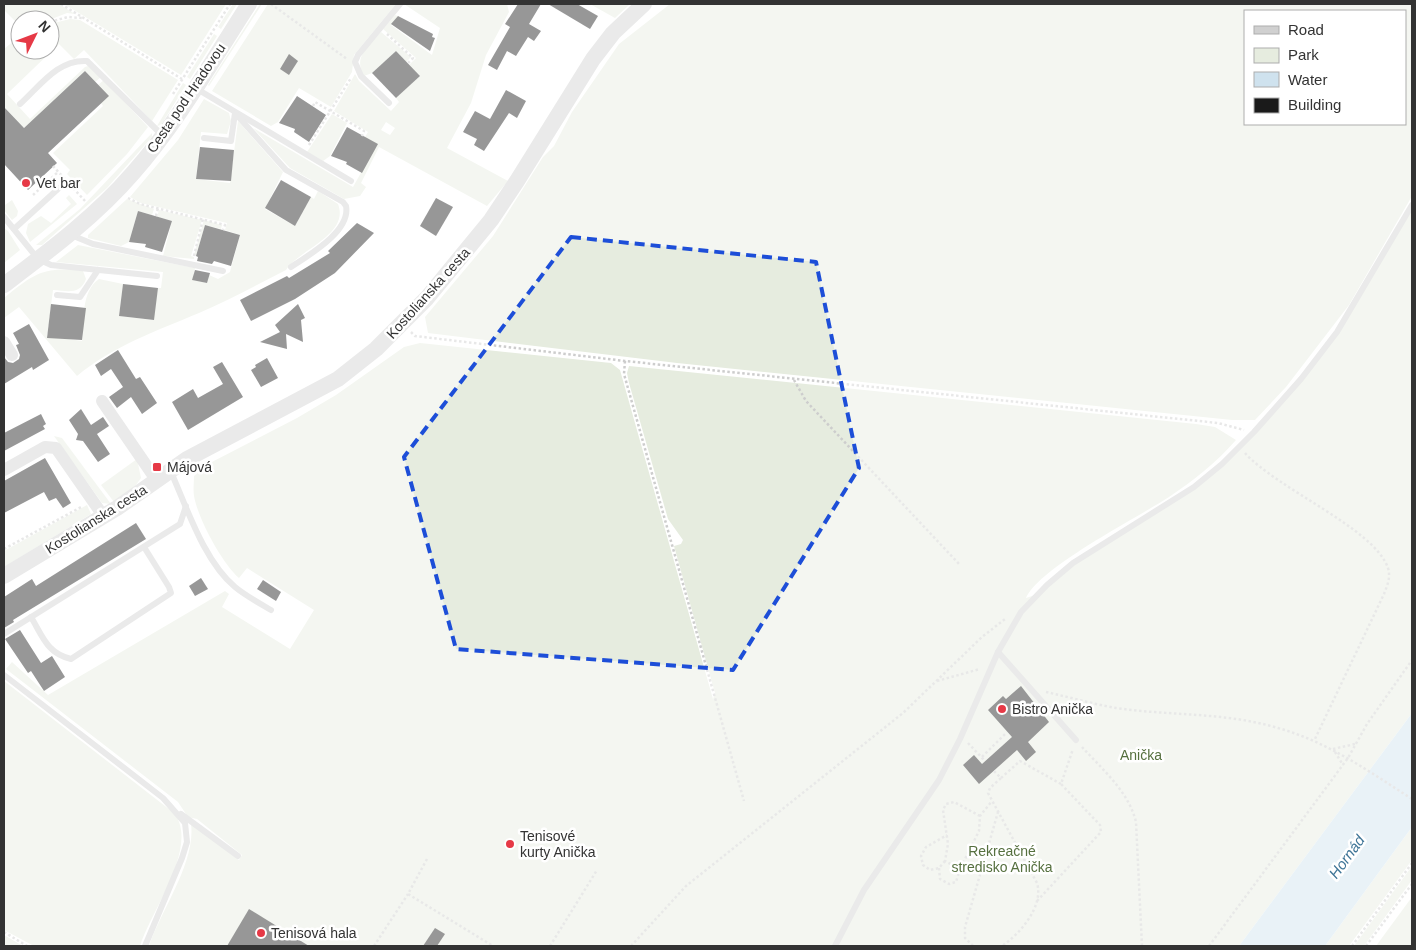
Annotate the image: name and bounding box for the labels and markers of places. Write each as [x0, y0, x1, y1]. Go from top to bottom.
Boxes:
place label: Vet bar [36, 175, 81, 191]
marker: Vet bar [20, 177, 32, 189]
place label: Májová [167, 459, 212, 475]
marker: Májová [151, 461, 163, 473]
place label: Bistro Anička [1012, 701, 1093, 717]
marker: Bistro Anička [996, 703, 1008, 715]
place label: Tenisové kurty Anička [520, 828, 596, 860]
marker: Tenisové kurty Anička [504, 838, 516, 850]
place label: Tenisová hala [271, 925, 357, 941]
marker: Tenisová hala [255, 927, 267, 939]

